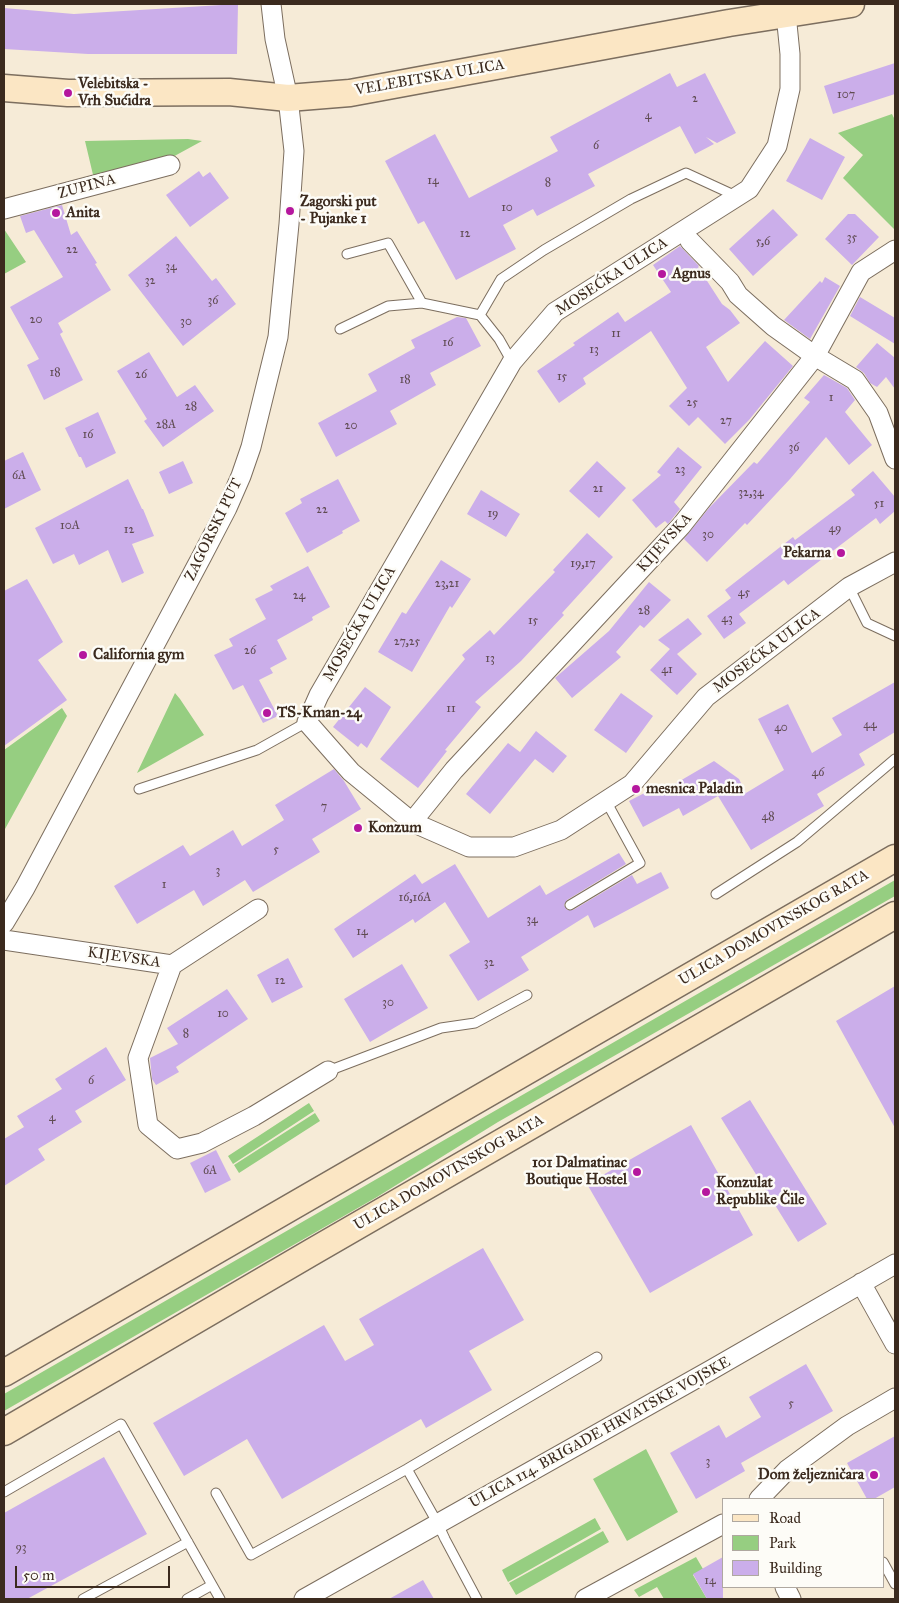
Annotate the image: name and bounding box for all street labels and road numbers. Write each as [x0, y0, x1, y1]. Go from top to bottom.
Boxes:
street label: VELEBITSKA ULICA [354, 56, 506, 100]
street label: ZUPINA [56, 171, 118, 203]
street label: MOSEĆKA ULICA [553, 234, 671, 320]
street label: ZAGORSKI PUT [181, 476, 247, 584]
street label: KIJEVSKA [634, 510, 696, 576]
street label: MOSEĆKA ULICA [320, 563, 400, 685]
street label: MOSEĆKA ULICA [710, 605, 824, 697]
street label: ULICA DOMOVINSKOG RATA [676, 866, 872, 990]
street label: KIJEVSKA [86, 944, 162, 972]
street label: ULICA DOMOVINSKOG RATA [351, 1111, 547, 1235]
street label: ULICA 114. BRIGADE HRVATSKE VOJSKE [466, 1353, 734, 1513]

